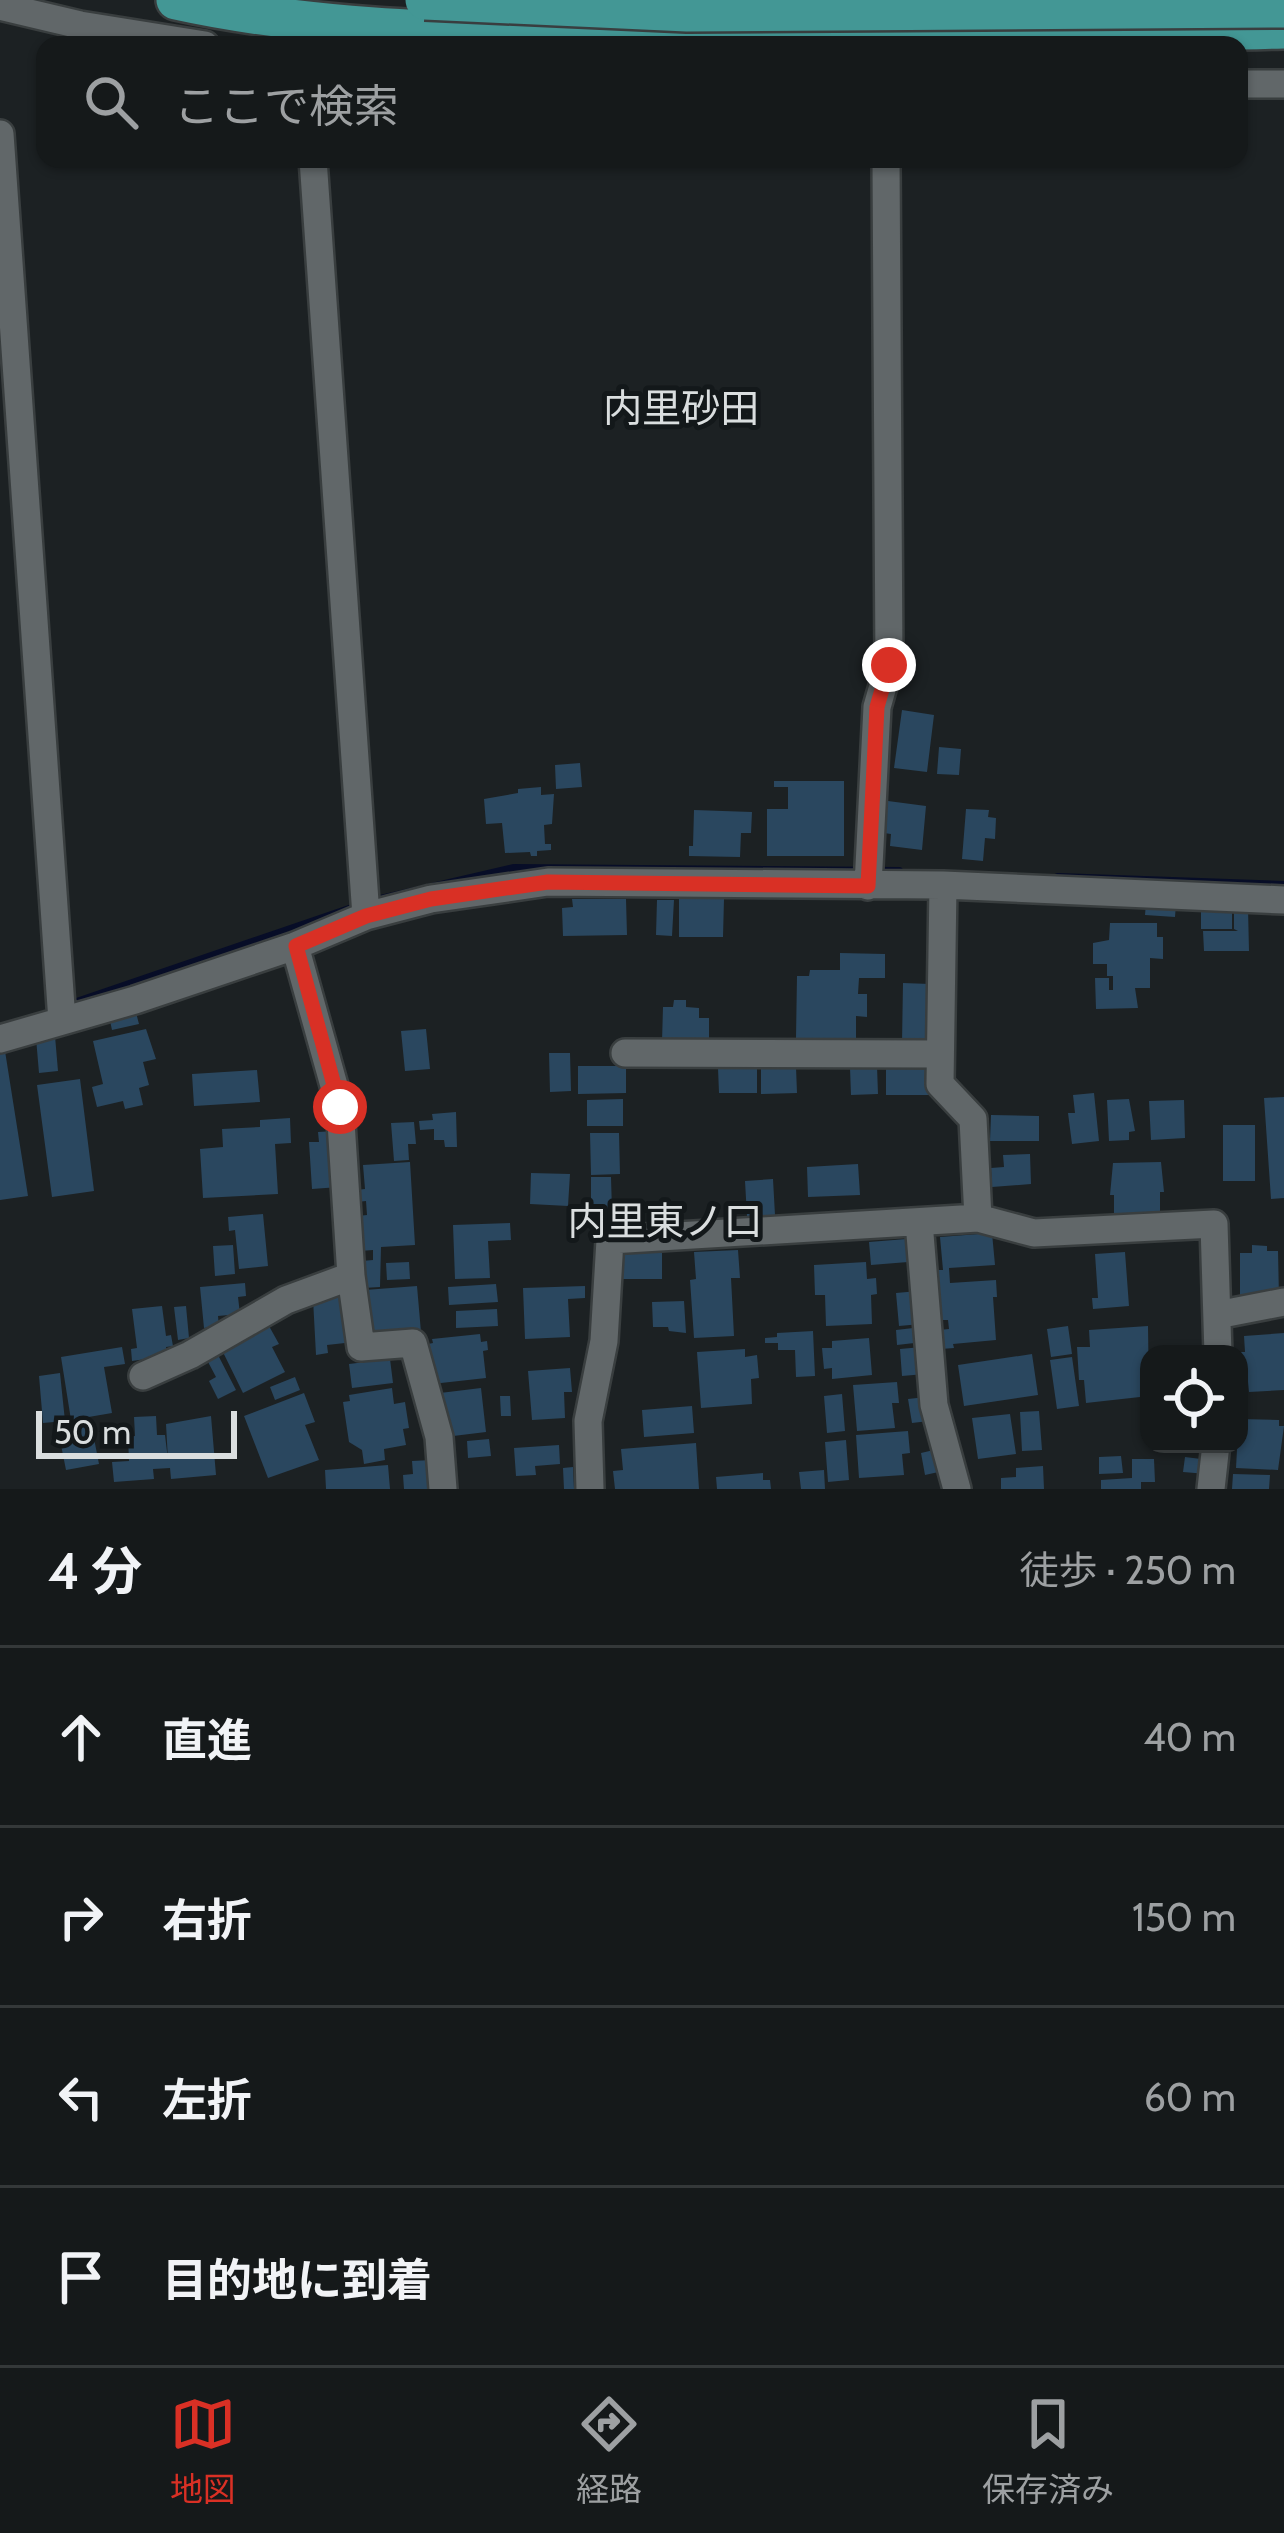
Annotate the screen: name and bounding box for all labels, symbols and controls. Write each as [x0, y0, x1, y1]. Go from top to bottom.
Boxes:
search box [36, 36, 1248, 168]
icon: search [78, 69, 144, 135]
text: ここで検索 [174, 79, 399, 133]
district label: 内里砂田 [603, 384, 759, 432]
route end [862, 638, 916, 692]
route start [313, 1080, 367, 1134]
district label: 内里東ノ口 [567, 1197, 763, 1245]
map controls [1140, 1345, 1248, 1453]
button: locate [1140, 1345, 1248, 1453]
scale bar [36, 1405, 237, 1458]
text: 50 m [54, 1412, 131, 1452]
text: 4 分 [48, 1540, 142, 1602]
text: 徒歩 · 250 m [1019, 1546, 1236, 1594]
icon: ahead [48, 1704, 114, 1770]
text: 直進 [162, 1713, 252, 1767]
text: 40 m [1143, 1713, 1236, 1761]
icon: right [48, 1884, 114, 1950]
text: 右折 [162, 1893, 252, 1947]
text: 150 m [1132, 1893, 1236, 1941]
icon: left [48, 2064, 114, 2130]
text: 左折 [162, 2073, 252, 2127]
text: 60 m [1144, 2073, 1236, 2121]
icon: arrive [48, 2244, 114, 2310]
text: 目的地に到着 [162, 2253, 432, 2307]
tab: 地図 [170, 2391, 236, 2511]
tab: 経路 [576, 2391, 642, 2511]
tab: 保存済み [982, 2391, 1114, 2511]

